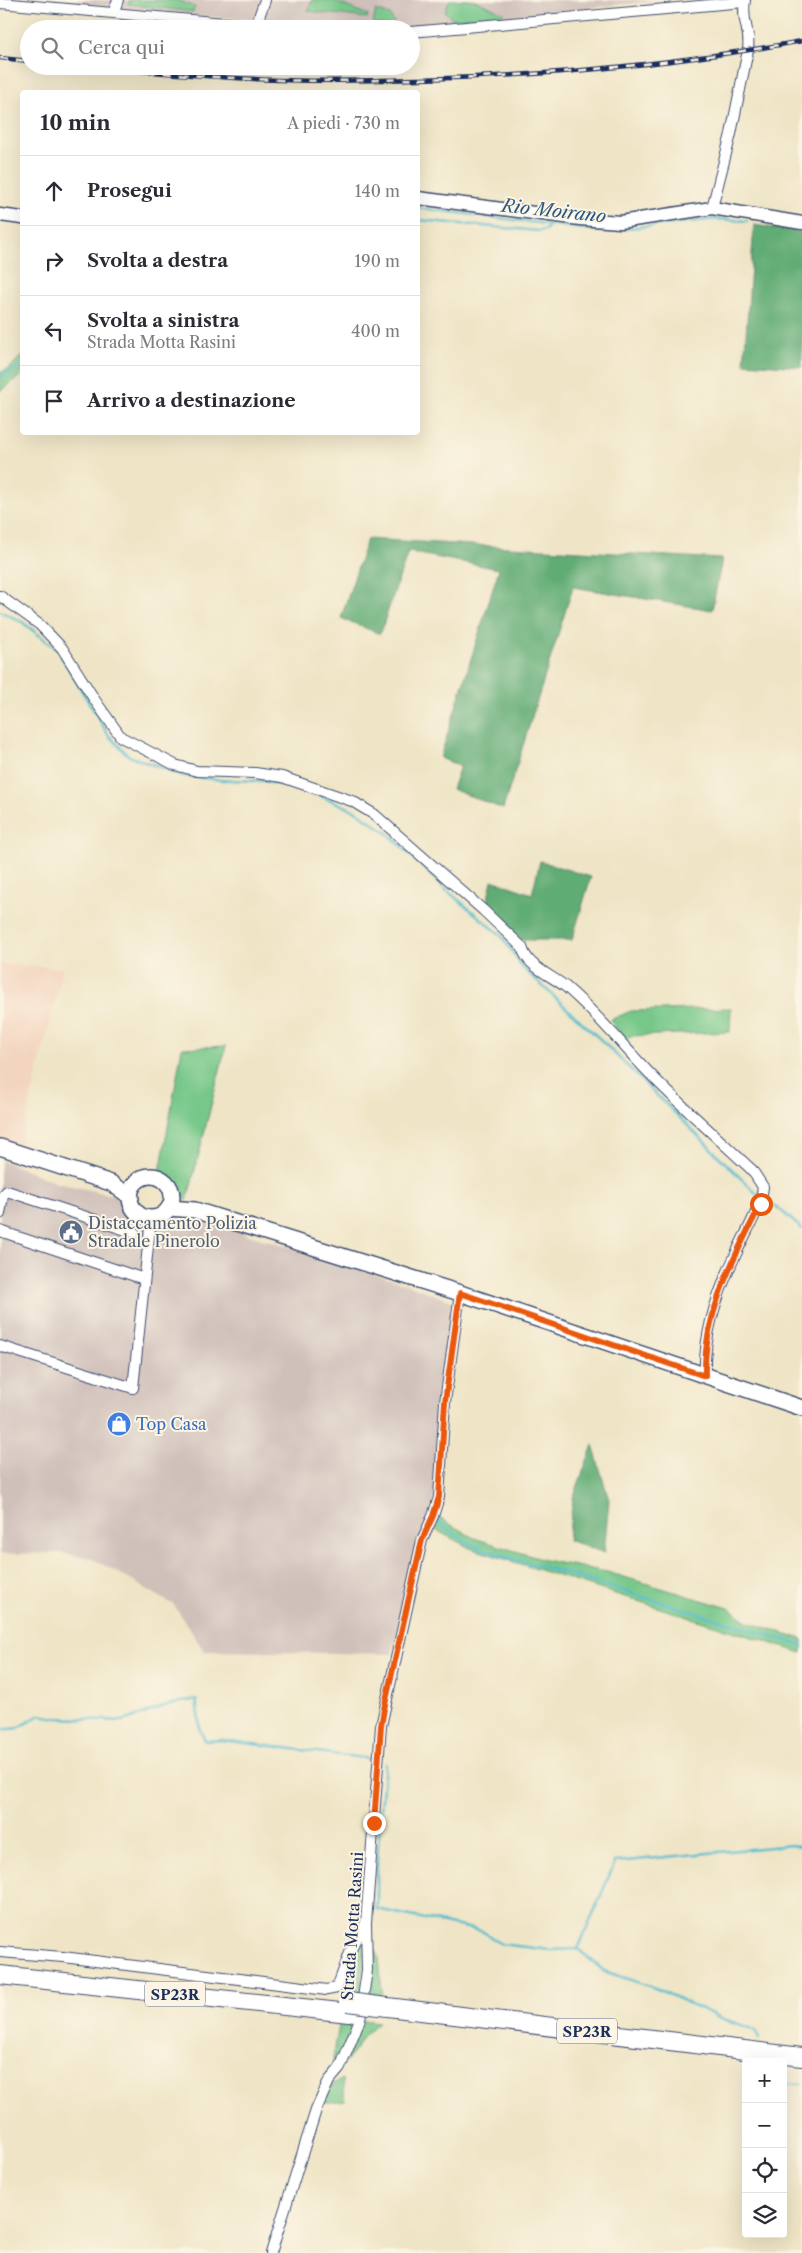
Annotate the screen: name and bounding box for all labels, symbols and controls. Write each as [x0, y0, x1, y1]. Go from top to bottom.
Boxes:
search box [20, 20, 420, 75]
icon: search [38, 34, 66, 62]
text: Cerca qui [78, 36, 165, 59]
text: 10 min [40, 110, 111, 135]
text: A piedi · 730 m [287, 113, 400, 133]
icon: ahead [40, 177, 68, 205]
text: Prosegui [87, 179, 172, 202]
text: 140 m [355, 181, 400, 201]
water label: Rio Moirano [499, 194, 607, 227]
icon: right [40, 247, 68, 275]
text: Svolta a destra [87, 249, 228, 272]
text: 190 m [355, 251, 400, 271]
text: Svolta a sinistra [87, 309, 240, 332]
icon: left [40, 317, 68, 345]
text: 400 m [351, 321, 400, 341]
text: Strada Motta Rasini [87, 332, 236, 352]
icon: arrive [40, 387, 68, 415]
text: Arrivo a destinazione [87, 389, 296, 412]
route start [750, 1193, 773, 1216]
place label: Distaccamento Polizia Stradale Pinerolo [88, 1213, 257, 1251]
public building icon: Distaccamento Polizia Stradale Pinerolo [58, 1219, 84, 1245]
shop icon: Top Casa [106, 1411, 132, 1437]
place label: Top Casa [136, 1414, 207, 1434]
route end [363, 1812, 386, 1835]
street label: Strada Motta Rasini [337, 1851, 367, 2001]
road number: SP23R [145, 1982, 205, 2006]
road number: SP23R [557, 2018, 617, 2044]
map controls [742, 2058, 787, 2238]
button: + [742, 2058, 787, 2103]
button: − [742, 2103, 787, 2148]
button: locate [742, 2148, 787, 2193]
button: layers [742, 2193, 787, 2238]

